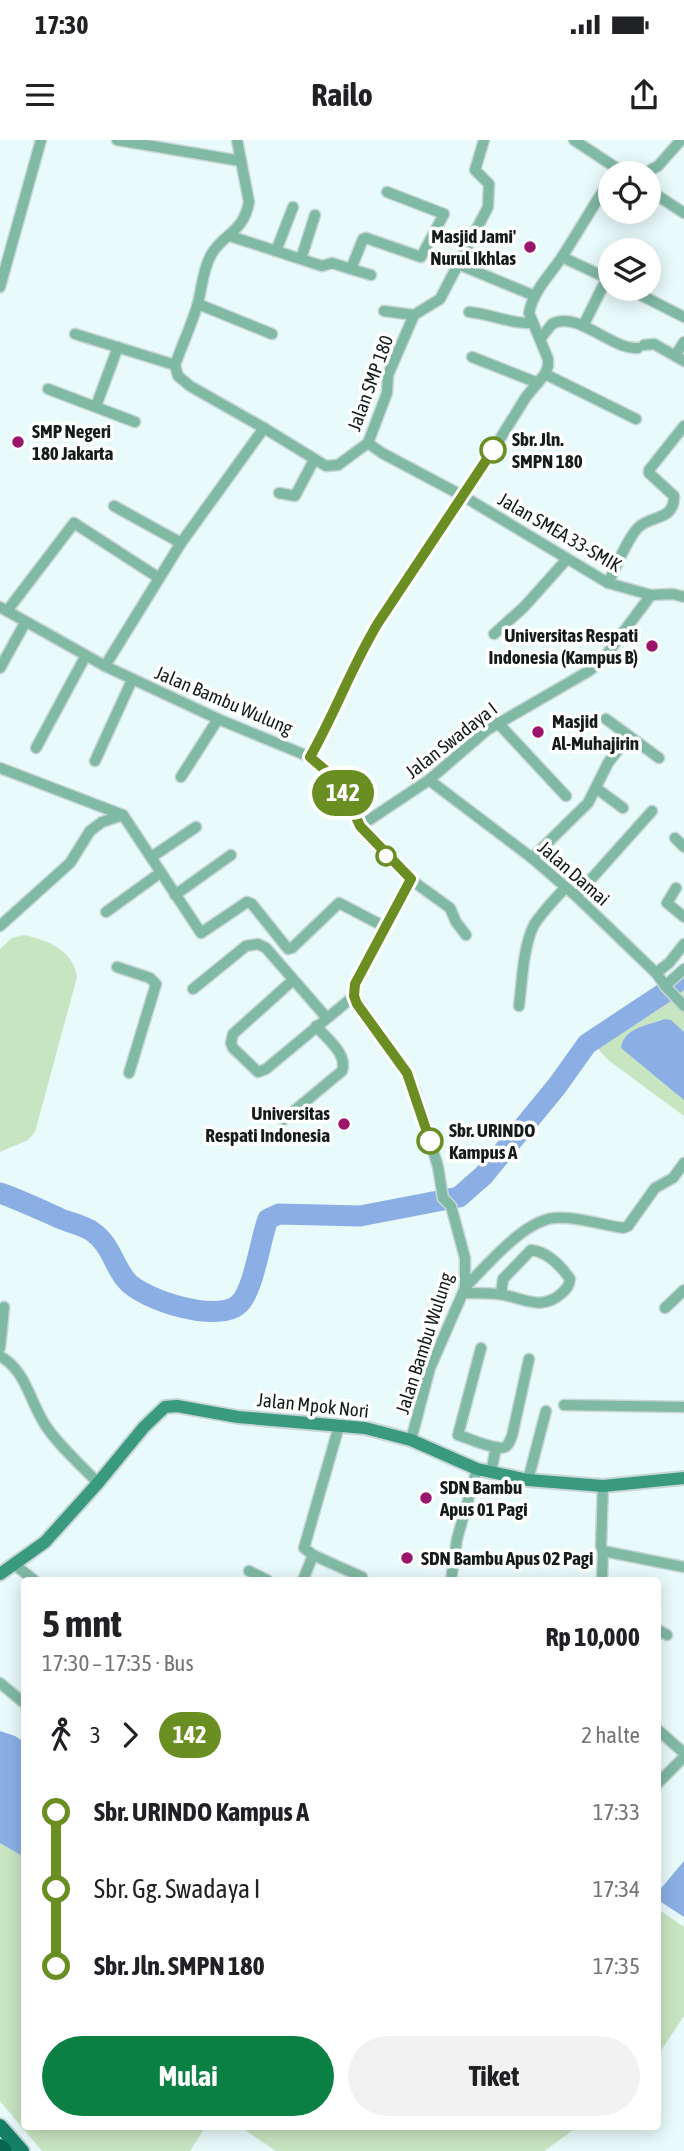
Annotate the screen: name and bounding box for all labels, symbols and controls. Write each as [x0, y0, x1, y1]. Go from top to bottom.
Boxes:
text: 17:30 [35, 10, 89, 40]
icon: menu [21, 76, 59, 114]
text: Railo [311, 76, 373, 113]
icon: share [625, 76, 663, 114]
map controls [598, 161, 661, 301]
button: locate [598, 161, 661, 224]
place label: Masjid Jami' Nurul Ikhlas [430, 225, 516, 269]
button: layers [598, 238, 661, 301]
marker: Masjid Jami' Nurul Ikhlas [522, 239, 538, 255]
street label: Jalan SMP 180 [343, 332, 397, 434]
place label: SMP Negeri 180 Jakarta [32, 420, 113, 464]
place label: Sbr. Jln. SMPN 180 [512, 428, 583, 472]
marker: SMP Negeri 180 Jakarta [10, 434, 26, 450]
marker: Sbr. Jln. SMPN 180 [480, 437, 506, 463]
street label: Jalan SMEA 33-SMIK [494, 488, 626, 577]
place label: Universitas Respati Indonesia (Kampus B) [489, 624, 638, 668]
marker: Universitas Respati Indonesia (Kampus B) [644, 638, 660, 654]
street label: Jalan Bambu Wulung [152, 661, 297, 739]
street label: Jalan Swadaya I [401, 697, 501, 783]
place label: Masjid Al-Muhajirin [551, 710, 639, 754]
marker: Masjid Al-Muhajirin [530, 724, 546, 740]
line badge: 142 [303, 770, 383, 816]
text: 142 [326, 779, 360, 806]
street label: Jalan Damai [534, 836, 614, 910]
unlabelled marker [376, 846, 396, 866]
place label: Universitas Respati Indonesia [205, 1102, 330, 1146]
marker: Universitas Respati Indonesia [336, 1116, 352, 1132]
place label: Sbr. URINDO Kampus A [449, 1119, 535, 1163]
marker: Sbr. URINDO Kampus A [417, 1128, 443, 1154]
street label: Jalan Bambu Wulung [391, 1269, 457, 1416]
street label: Jalan Mpok Nori [256, 1388, 370, 1422]
place label: SDN Bambu Apus 01 Pagi [439, 1476, 528, 1520]
marker: SDN Bambu Apus 01 Pagi [418, 1490, 434, 1506]
place label: SDN Bambu Apus 02 Pagi [421, 1547, 593, 1569]
marker: SDN Bambu Apus 02 Pagi [399, 1550, 415, 1566]
text: 5 mnt [42, 1602, 122, 1645]
text: Rp 10,000 [545, 1622, 640, 1652]
text: 17:30 – 17:35 · Bus [42, 1650, 194, 1676]
icon: walk [42, 1716, 80, 1754]
icon: forward [111, 1716, 149, 1754]
text: 142 [173, 1721, 207, 1748]
text: 3 [90, 1722, 101, 1748]
text: 2 halte [581, 1722, 640, 1748]
text: Sbr. URINDO Kampus A [94, 1797, 309, 1827]
text: 17:33 [593, 1799, 640, 1825]
text: Sbr. Gg. Swadaya I [94, 1874, 260, 1904]
text: 17:34 [593, 1876, 640, 1902]
text: Sbr. Jln. SMPN 180 [94, 1951, 265, 1981]
text: 17:35 [593, 1953, 640, 1979]
button: Mulai [42, 2036, 334, 2116]
button: Tiket [348, 2036, 640, 2116]

